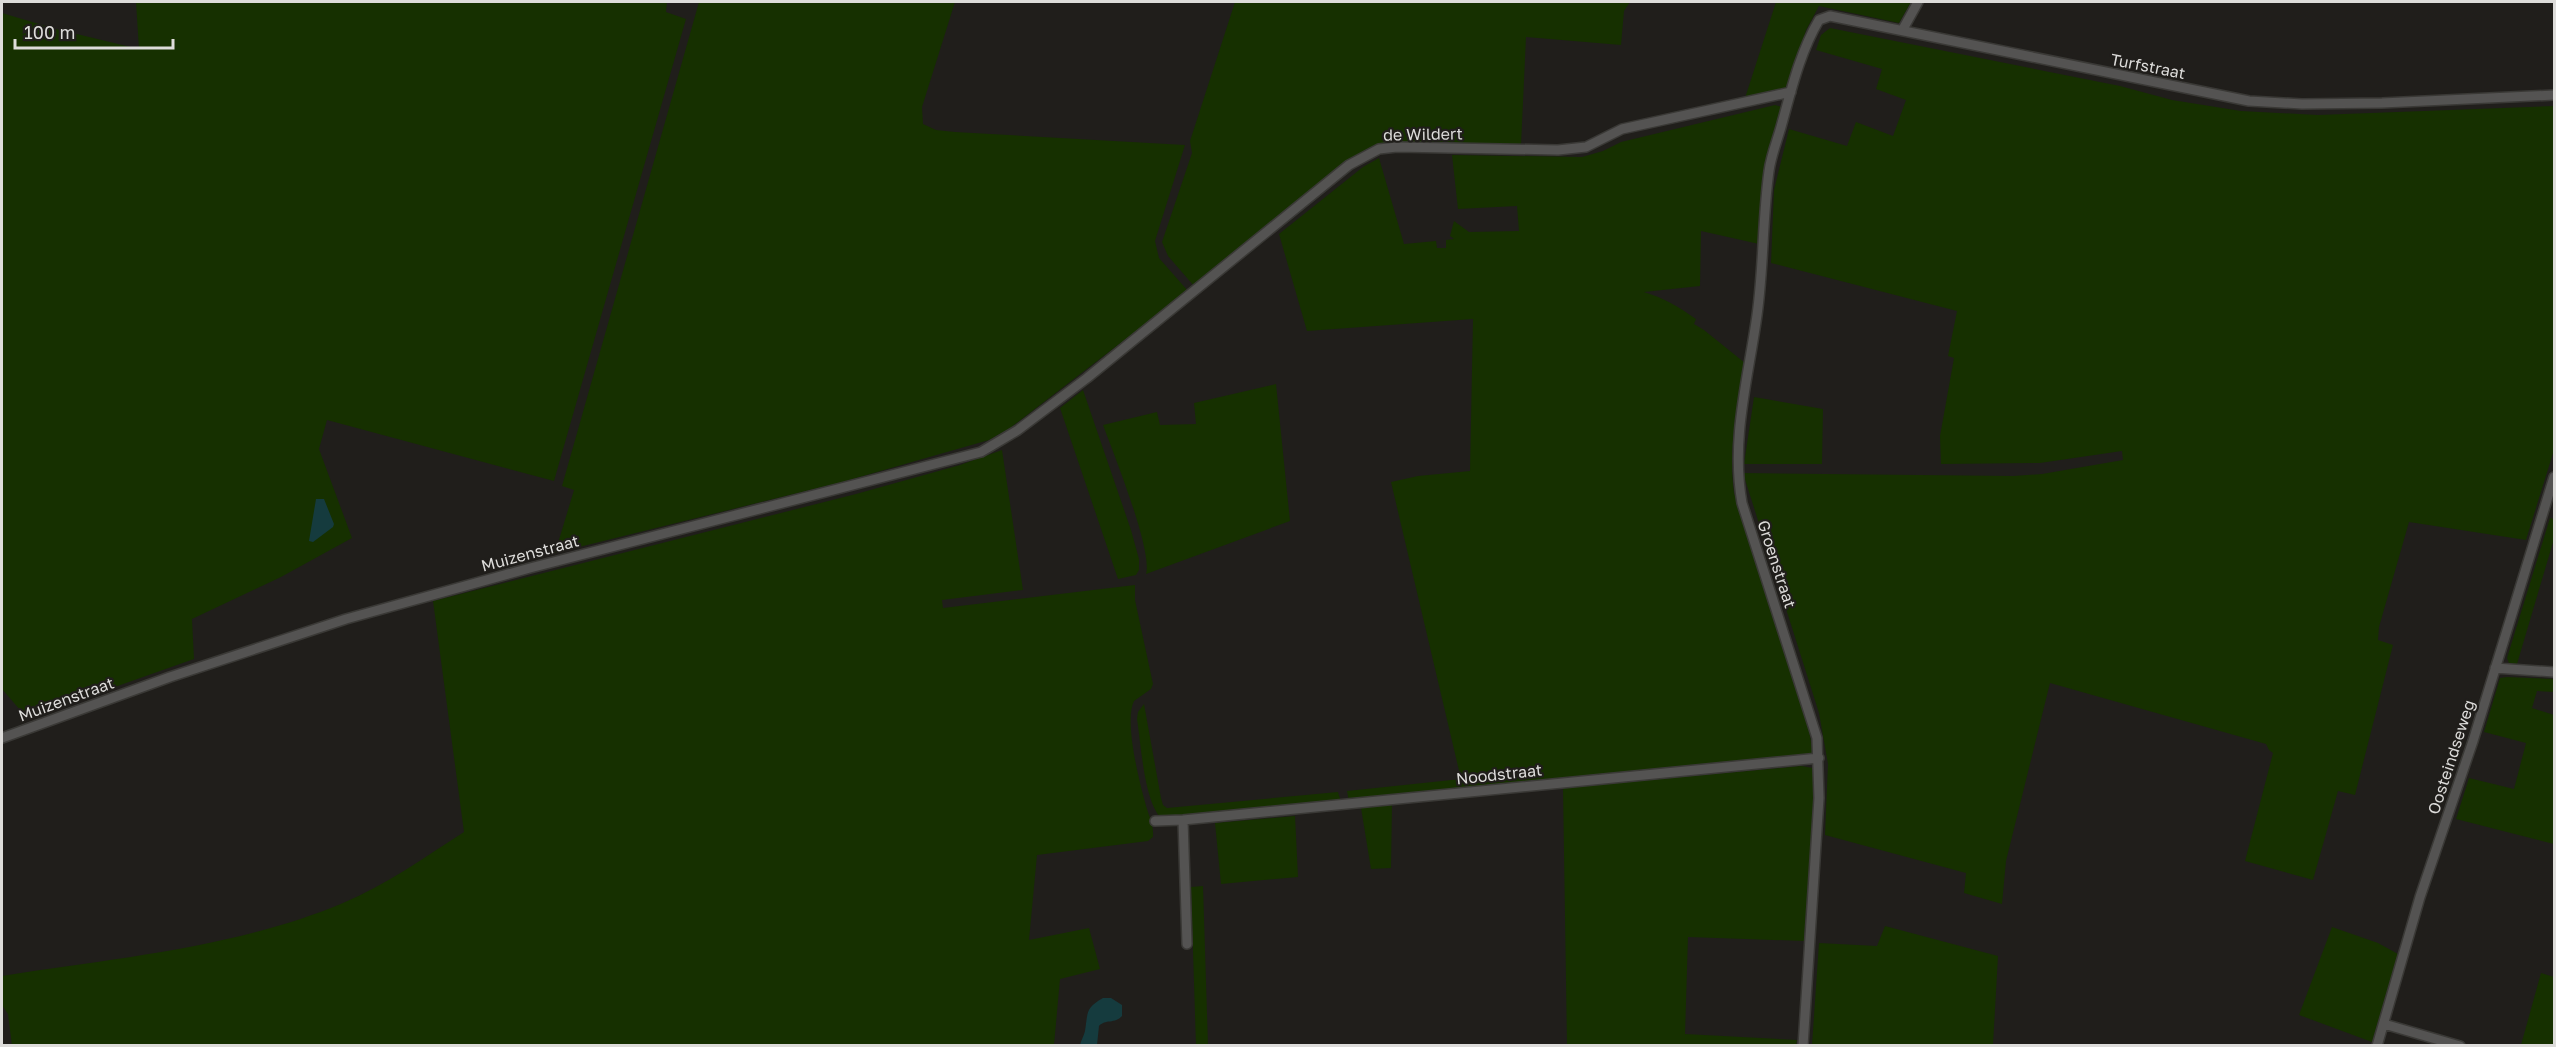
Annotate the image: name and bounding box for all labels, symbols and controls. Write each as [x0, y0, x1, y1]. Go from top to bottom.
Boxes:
scale bar [15, 12, 172, 50]
text: 100 m [24, 21, 75, 43]
street label: Turfstraat [2109, 49, 2187, 83]
street label: de Wildert [1383, 123, 1463, 145]
street label: Groenstraat [1753, 517, 1801, 611]
street label: Muizenstraat [479, 530, 581, 576]
street label: Muizenstraat [15, 672, 117, 726]
street label: Oosteindseweg [2423, 697, 2479, 817]
street label: Noodstraat [1455, 760, 1543, 788]

